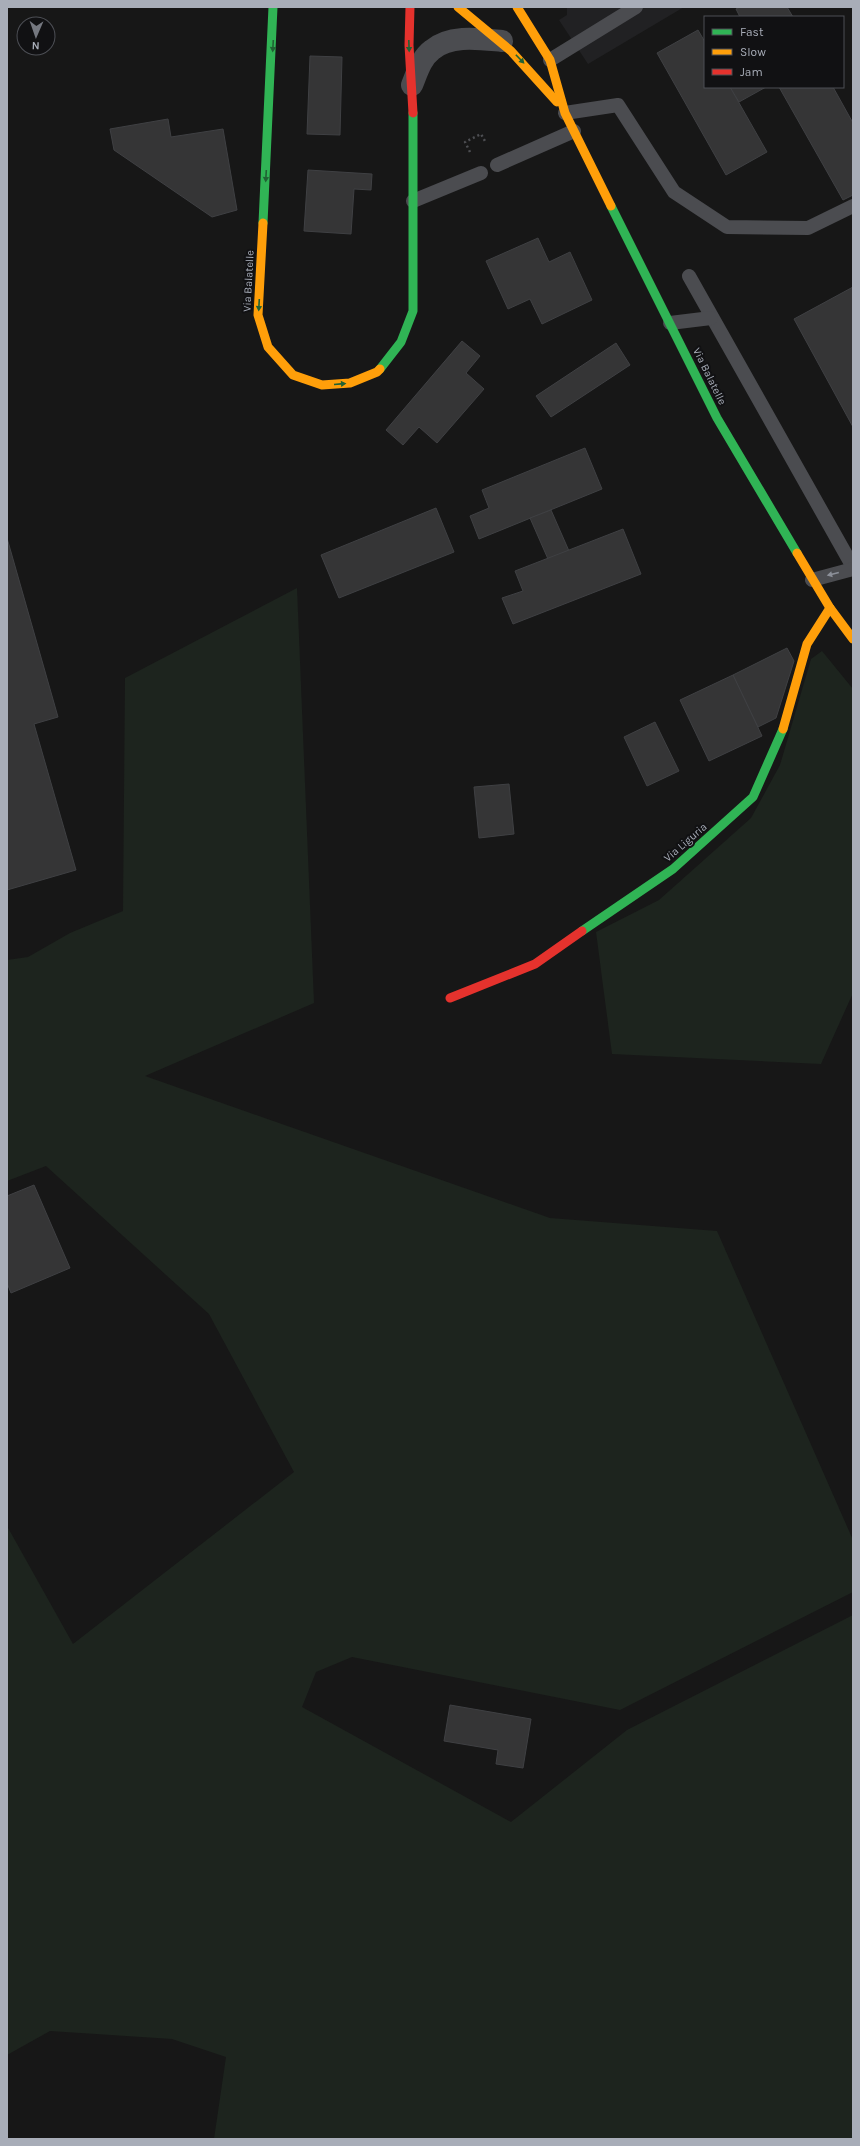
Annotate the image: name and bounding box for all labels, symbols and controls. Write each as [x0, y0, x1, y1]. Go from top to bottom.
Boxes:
north arrow [16, 16, 56, 56]
legend [704, 16, 844, 88]
text: Fast [740, 25, 764, 39]
text: N [31, 39, 40, 52]
one-way arrow [269, 40, 276, 52]
one-way arrow [406, 40, 412, 53]
text: Slow [740, 45, 766, 59]
one-way arrow [515, 54, 525, 64]
text: Jam [740, 65, 763, 79]
one-way arrow [262, 170, 269, 182]
street label: Via Balatelle [240, 250, 257, 312]
one-way arrow [255, 299, 262, 311]
street label: Via Balatelle [690, 346, 729, 407]
one-way arrow [334, 380, 346, 387]
one-way arrow [826, 572, 839, 578]
street label: Via Liguria [661, 820, 709, 865]

